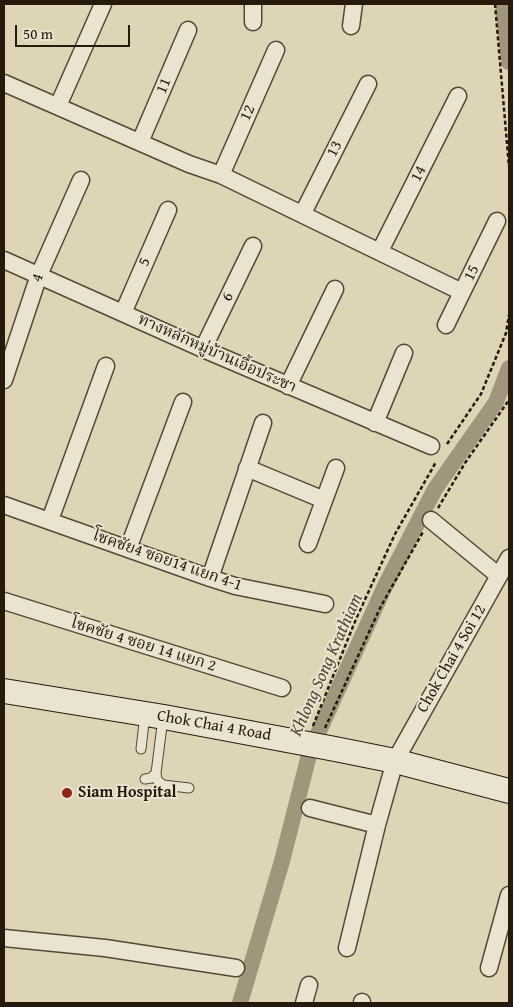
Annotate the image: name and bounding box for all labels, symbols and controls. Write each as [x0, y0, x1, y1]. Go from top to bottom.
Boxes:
scale bar [18, 15, 132, 47]
text: 50 m [23, 23, 53, 44]
street label: 11 [152, 75, 176, 97]
street label: 12 [236, 102, 260, 124]
street label: 13 [323, 138, 347, 160]
street label: 14 [407, 163, 431, 185]
street label: 5 [135, 255, 155, 269]
street label: 15 [460, 262, 484, 284]
street label: 4 [28, 271, 48, 285]
street label: 6 [218, 289, 238, 305]
street label: ทางหลักหมู่บ้านเอื้อประชา [135, 310, 299, 398]
street label: โชคชัย4 ซอย14 แยก 4-1 [90, 526, 244, 596]
water label: Khlong Song Krathiam [286, 590, 368, 740]
street label: Chok Chai 4 Soi 12 [413, 602, 491, 716]
street label: โชคชัย 4 ซอย 14 แยก 2 [68, 614, 218, 676]
street label: Chok Chai 4 Road [155, 707, 273, 745]
place label: Siam Hospital [78, 783, 177, 803]
marker: Siam Hospital [60, 786, 74, 800]

